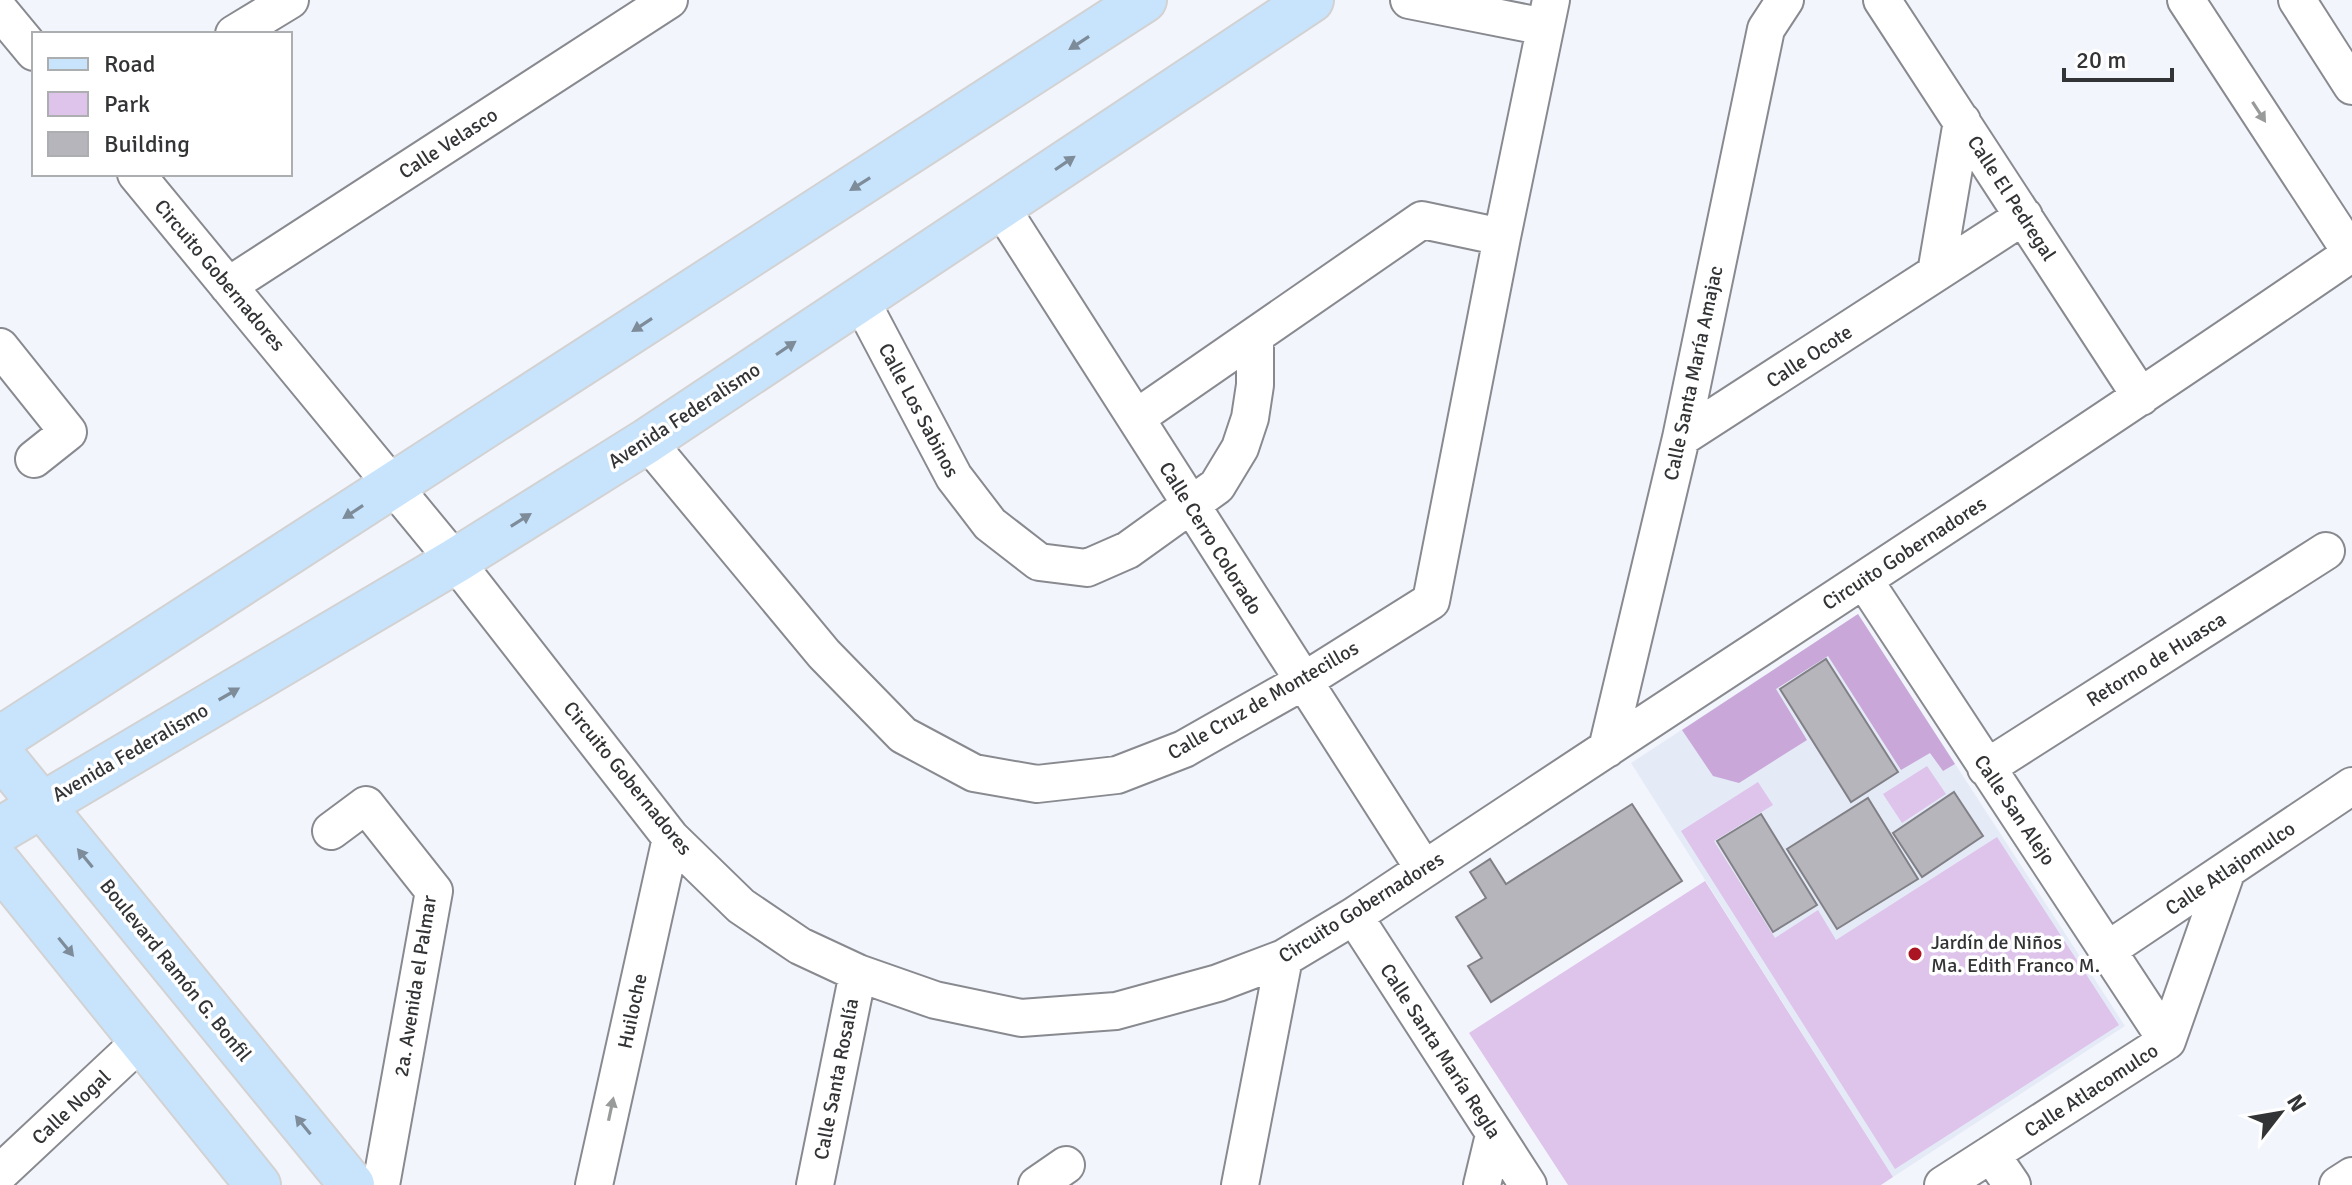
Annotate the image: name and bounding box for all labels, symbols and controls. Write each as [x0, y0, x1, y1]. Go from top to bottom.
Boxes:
legend [32, 32, 292, 176]
scale bar [2064, 32, 2172, 82]
one-way arrow [1068, 35, 1089, 50]
text: 20 m [2076, 45, 2126, 75]
text: Road [104, 49, 155, 79]
text: Park [104, 89, 150, 119]
one-way arrow [2252, 101, 2266, 123]
street label: Calle Velasco [394, 102, 502, 185]
text: Building [104, 129, 190, 159]
street label: Calle El Pedregal [1962, 131, 2061, 266]
one-way arrow [1054, 156, 1075, 171]
one-way arrow [850, 176, 871, 191]
street label: Circuito Gobernadores [149, 194, 291, 357]
street label: Calle Santa María Amajac [1659, 263, 1728, 483]
one-way arrow [631, 317, 653, 332]
street label: Calle Ocote [1762, 319, 1857, 393]
street label: Calle Los Sabinos [873, 339, 965, 482]
one-way arrow [776, 341, 797, 356]
street label: Avenida Federalismo [604, 357, 765, 474]
street label: Calle Cerro Colorado [1153, 457, 1268, 619]
street label: Circuito Gobernadores [1818, 491, 1991, 616]
one-way arrow [342, 504, 364, 518]
one-way arrow [510, 513, 532, 527]
street label: Retorno de Huasca [2082, 606, 2231, 712]
street label: Calle Cruz de Montecillos [1163, 635, 1363, 765]
one-way arrow [218, 687, 240, 701]
street label: Circuito Gobernadores [558, 696, 697, 860]
street label: Avenida Federalismo [48, 698, 213, 807]
street label: Calle San Alejo [1968, 750, 2061, 870]
street label: Calle Atlajomulco [2161, 816, 2300, 921]
street label: Circuito Gobernadores [1274, 846, 1449, 969]
one-way arrow [77, 849, 94, 869]
street label: Boulevard Ramón G. Bonfil [94, 874, 257, 1067]
street label: 2a. Avenida el Palmar [389, 893, 442, 1079]
place label: Jardín de Niños Ma. Edith Franco M. [1931, 930, 2100, 978]
one-way arrow [58, 937, 74, 957]
marker: Jardín de Niños Ma. Edith Franco M. [1906, 945, 1924, 963]
street label: Calle Santa María Regla [1375, 959, 1507, 1144]
street label: Huiloche [612, 971, 653, 1051]
street label: Calle Santa Rosalía [809, 996, 864, 1162]
street label: Calle Atlacomulco [2020, 1038, 2163, 1143]
street label: Calle Nogal [27, 1065, 116, 1150]
north arrow [2240, 1073, 2320, 1153]
text: N [2281, 1089, 2312, 1116]
one-way arrow [605, 1096, 618, 1121]
one-way arrow [294, 1114, 311, 1135]

